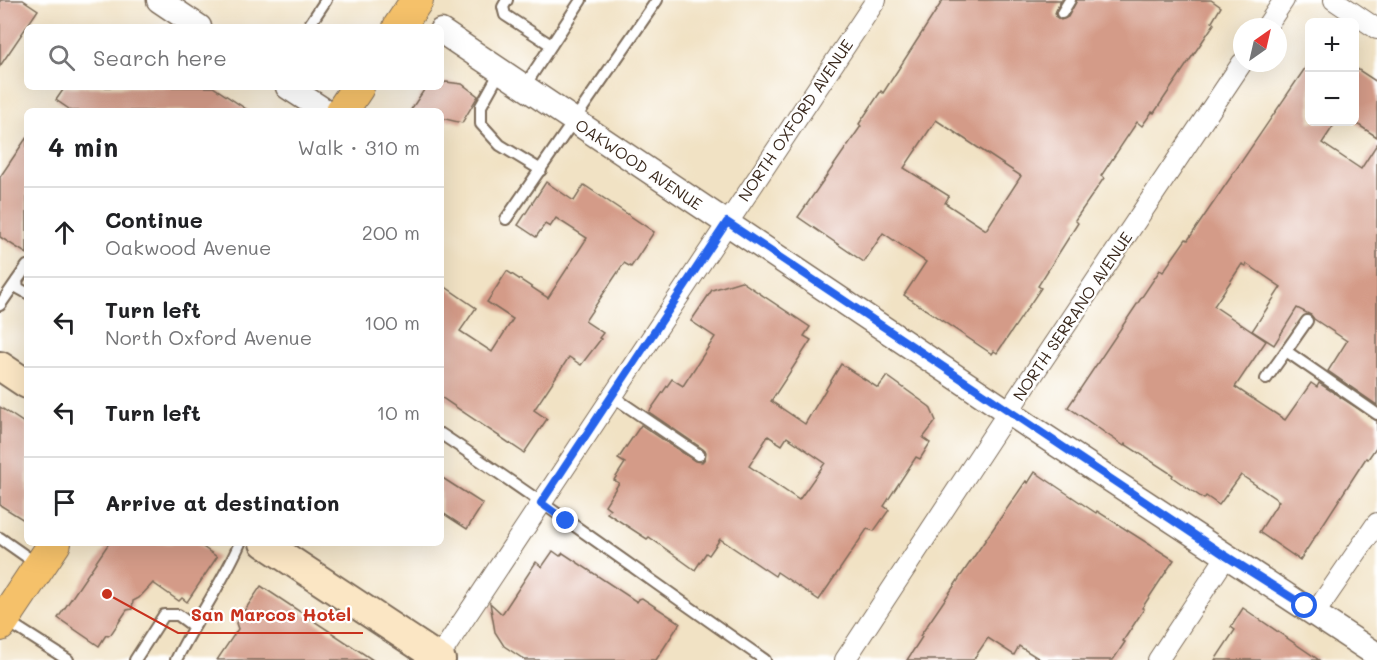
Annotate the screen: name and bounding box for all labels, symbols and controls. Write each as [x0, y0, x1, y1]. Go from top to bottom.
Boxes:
north arrow [1233, 18, 1287, 72]
map controls [1305, 18, 1359, 126]
button: + [1305, 18, 1359, 72]
search box [24, 24, 444, 90]
street label: NORTH OXFORD AVENUE [733, 35, 857, 205]
icon: search [45, 41, 78, 74]
text: Search here [93, 43, 227, 72]
button: − [1305, 72, 1359, 126]
street label: OAKWOOD AVENUE [571, 114, 707, 214]
text: 4 min [48, 130, 118, 164]
text: Walk · 310 m [297, 134, 420, 160]
text: Continue [105, 205, 203, 234]
icon: ahead [48, 216, 81, 249]
text: 200 m [362, 219, 420, 245]
street label: NORTH SERRANO AVENUE [1008, 228, 1136, 404]
text: Oakwood Avenue [105, 234, 271, 260]
text: Turn left [105, 295, 201, 324]
icon: left [48, 306, 81, 339]
text: 100 m [364, 309, 420, 335]
text: North Oxford Avenue [105, 324, 312, 350]
icon: left [48, 396, 81, 429]
text: Turn left [105, 398, 201, 427]
text: 10 m [376, 399, 420, 425]
icon: arrive [48, 486, 81, 519]
text: Arrive at destination [105, 488, 340, 517]
route end [552, 507, 578, 533]
route start [1291, 592, 1317, 618]
callout: San Marcos Hotel [178, 597, 363, 633]
text: San Marcos Hotel [191, 602, 351, 626]

